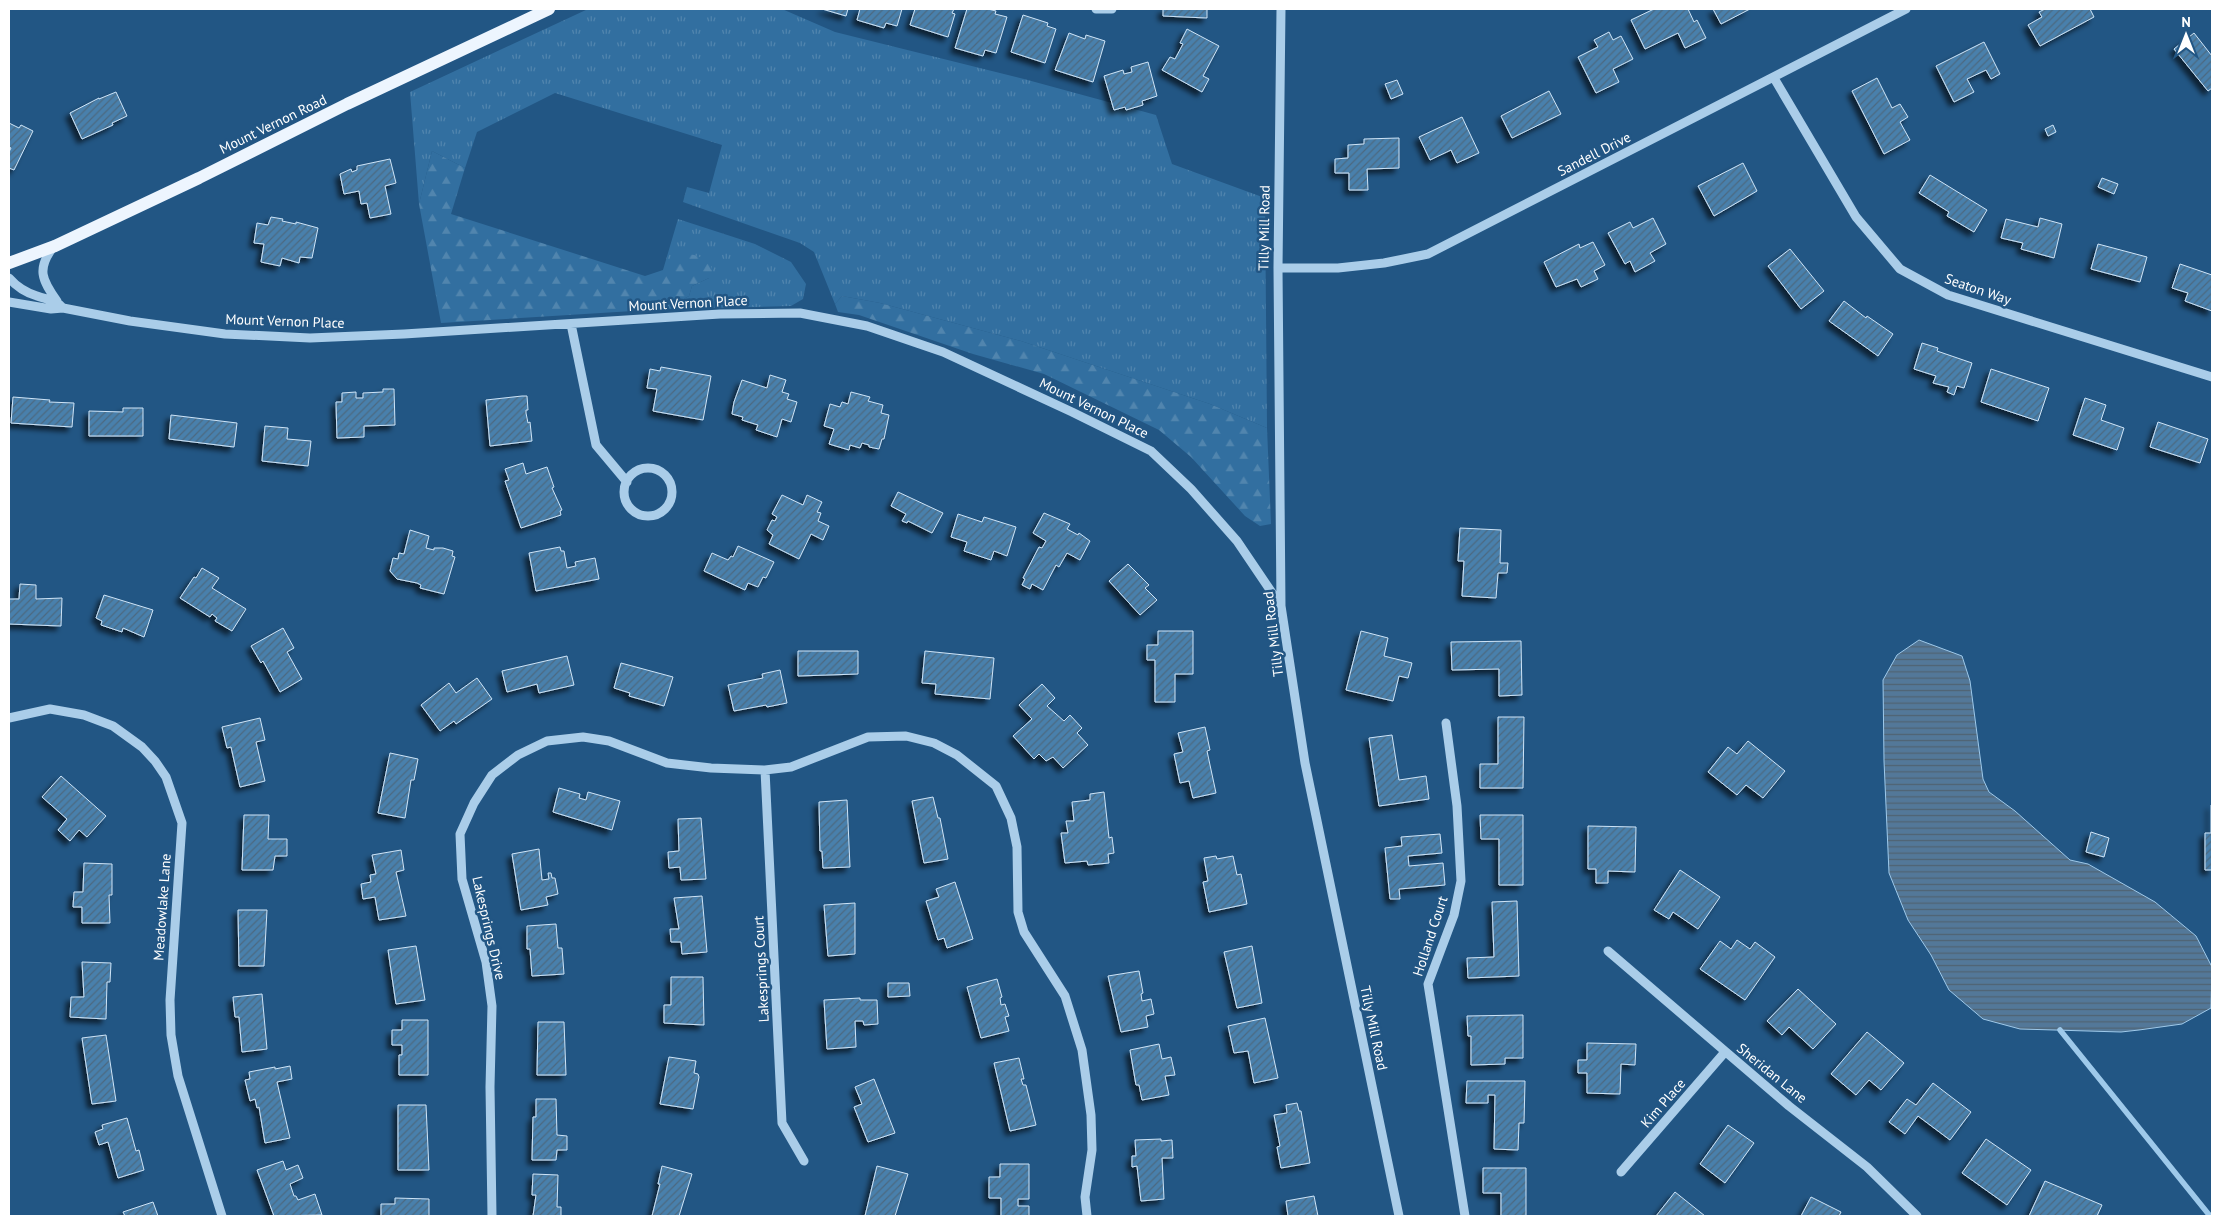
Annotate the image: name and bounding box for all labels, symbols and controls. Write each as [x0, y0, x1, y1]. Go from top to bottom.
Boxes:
north arrow [2161, 10, 2211, 60]
text: N [2181, 13, 2191, 31]
street label: Mount Vernon Road [216, 90, 330, 158]
street label: Sandell Drive [1554, 128, 1634, 180]
street label: Tilly Mill Road [1254, 185, 1274, 271]
street label: Seaton Way [1942, 269, 2014, 309]
street label: Mount Vernon Place [628, 291, 748, 315]
street label: Mount Vernon Place [225, 310, 345, 332]
street label: Mount Vernon Place [1036, 374, 1152, 442]
street label: Tilly Mill Road [1259, 590, 1287, 678]
street label: Meadowlake Lane [149, 853, 175, 961]
street label: Lakesprings Drive [468, 874, 510, 982]
street label: Holland Court [1409, 893, 1452, 978]
street label: Lakesprings Court [749, 915, 773, 1023]
street label: Tilly Mill Road [1356, 984, 1392, 1072]
street label: Sheridan Lane [1733, 1039, 1811, 1107]
street label: Kim Place [1637, 1075, 1689, 1131]

